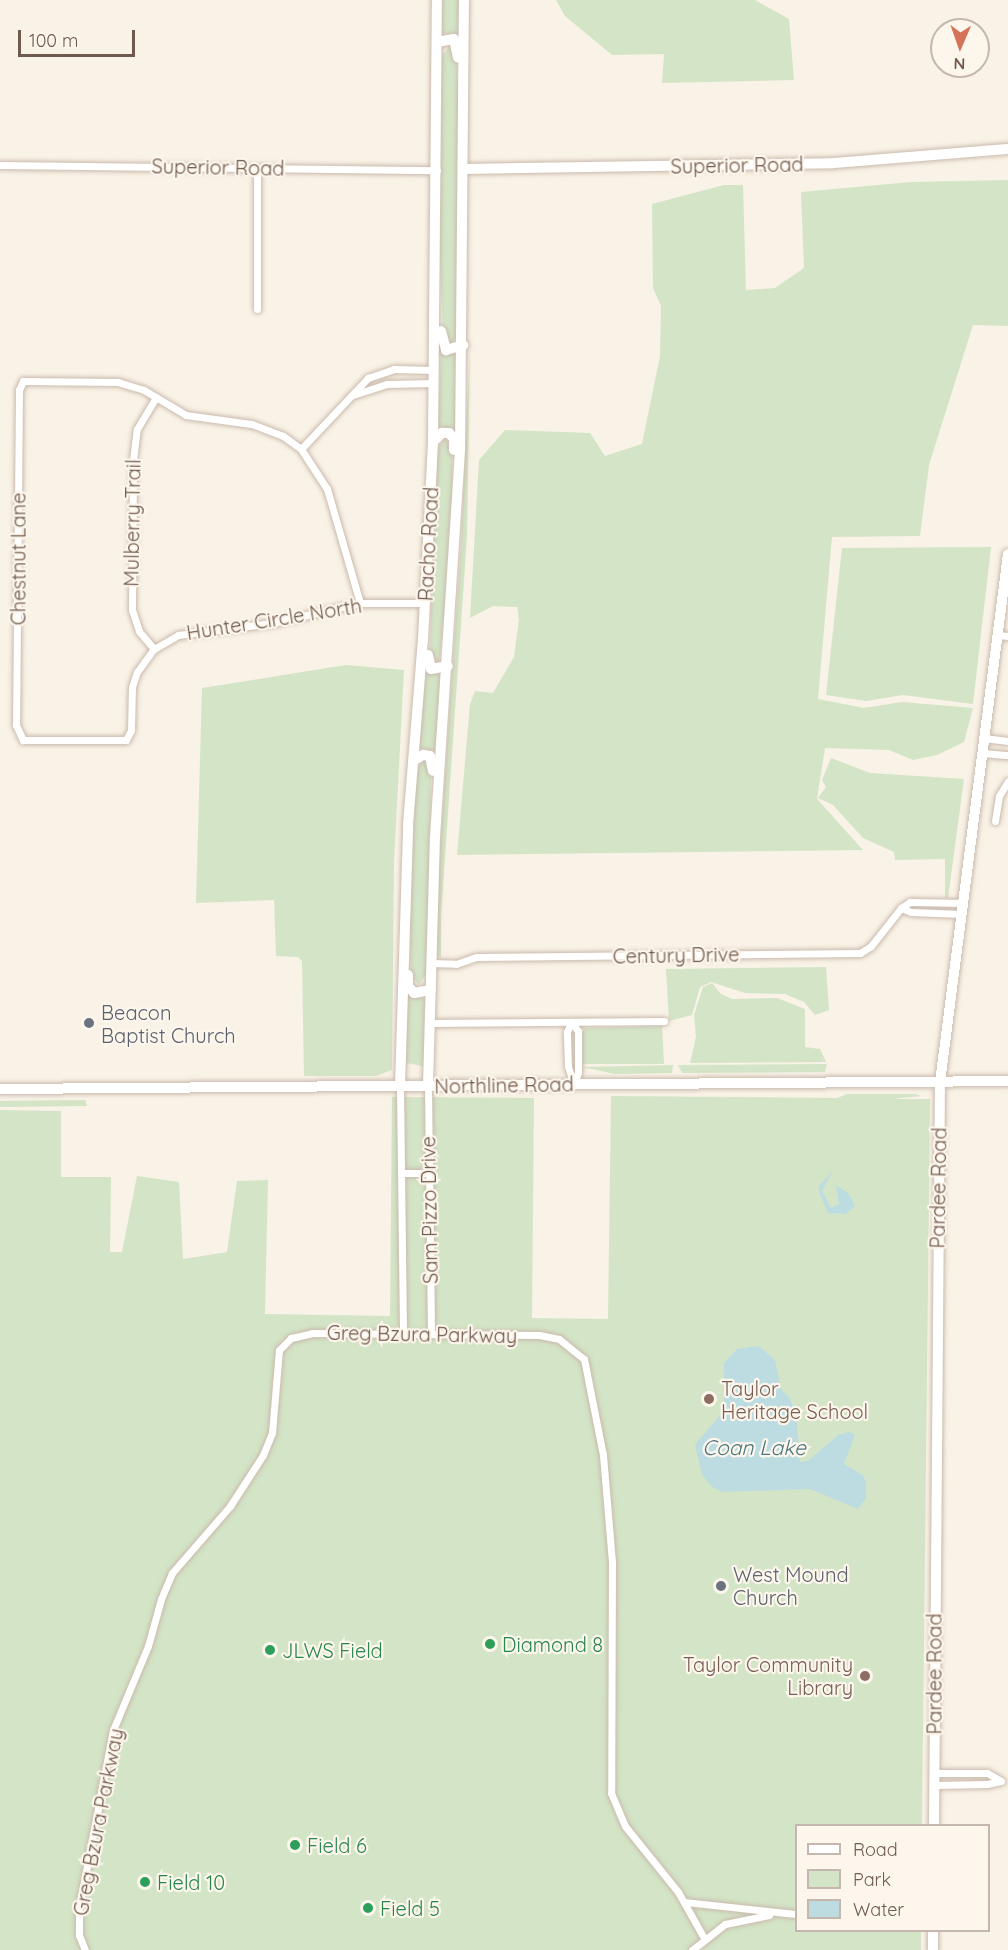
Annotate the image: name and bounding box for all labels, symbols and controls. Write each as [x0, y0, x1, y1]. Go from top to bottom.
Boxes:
scale bar [21, 18, 138, 56]
north arrow [930, 18, 990, 78]
text: 100 m [29, 29, 78, 52]
text: N [953, 54, 966, 74]
street label: Superior Road [670, 152, 804, 178]
street label: Superior Road [151, 154, 285, 180]
street label: Mulberry Trail [119, 459, 145, 587]
street label: Racho Road [413, 486, 443, 602]
street label: Chestnut Lane [6, 493, 30, 625]
street label: Hunter Circle North [185, 593, 363, 645]
street label: Century Drive [612, 942, 740, 968]
place label: Beacon Baptist Church [101, 1000, 236, 1047]
marker: Beacon Baptist Church [82, 1016, 96, 1030]
street label: Northline Road [434, 1072, 574, 1098]
street label: Pardee Road [925, 1127, 951, 1249]
street label: Sam Pizzo Drive [416, 1136, 442, 1284]
street label: Greg Bzura Parkway [327, 1320, 517, 1348]
place label: Taylor Heritage School [721, 1376, 868, 1423]
marker: Taylor Heritage School [702, 1392, 716, 1406]
water label: Coan Lake [702, 1434, 806, 1460]
place label: West Mound Church [733, 1562, 849, 1609]
marker: West Mound Church [714, 1579, 728, 1593]
street label: Pardee Road [922, 1614, 946, 1734]
place label: Diamond 8 [502, 1632, 603, 1656]
marker: Diamond 8 [483, 1637, 497, 1651]
place label: JLWS Field [282, 1638, 383, 1662]
marker: JLWS Field [263, 1643, 277, 1657]
place label: Taylor Community Library [683, 1652, 853, 1699]
marker: Taylor Community Library [858, 1669, 872, 1683]
street label: Greg Bzura Parkway [68, 1726, 128, 1918]
legend [795, 1824, 990, 1932]
place label: Field 6 [307, 1833, 367, 1857]
marker: Field 6 [288, 1838, 302, 1852]
text: Road [853, 1838, 898, 1861]
text: Park [853, 1868, 891, 1891]
place label: Field 10 [157, 1870, 225, 1894]
marker: Field 10 [138, 1875, 152, 1889]
place label: Field 5 [380, 1896, 440, 1920]
text: Water [853, 1898, 904, 1921]
marker: Field 5 [361, 1901, 375, 1915]

